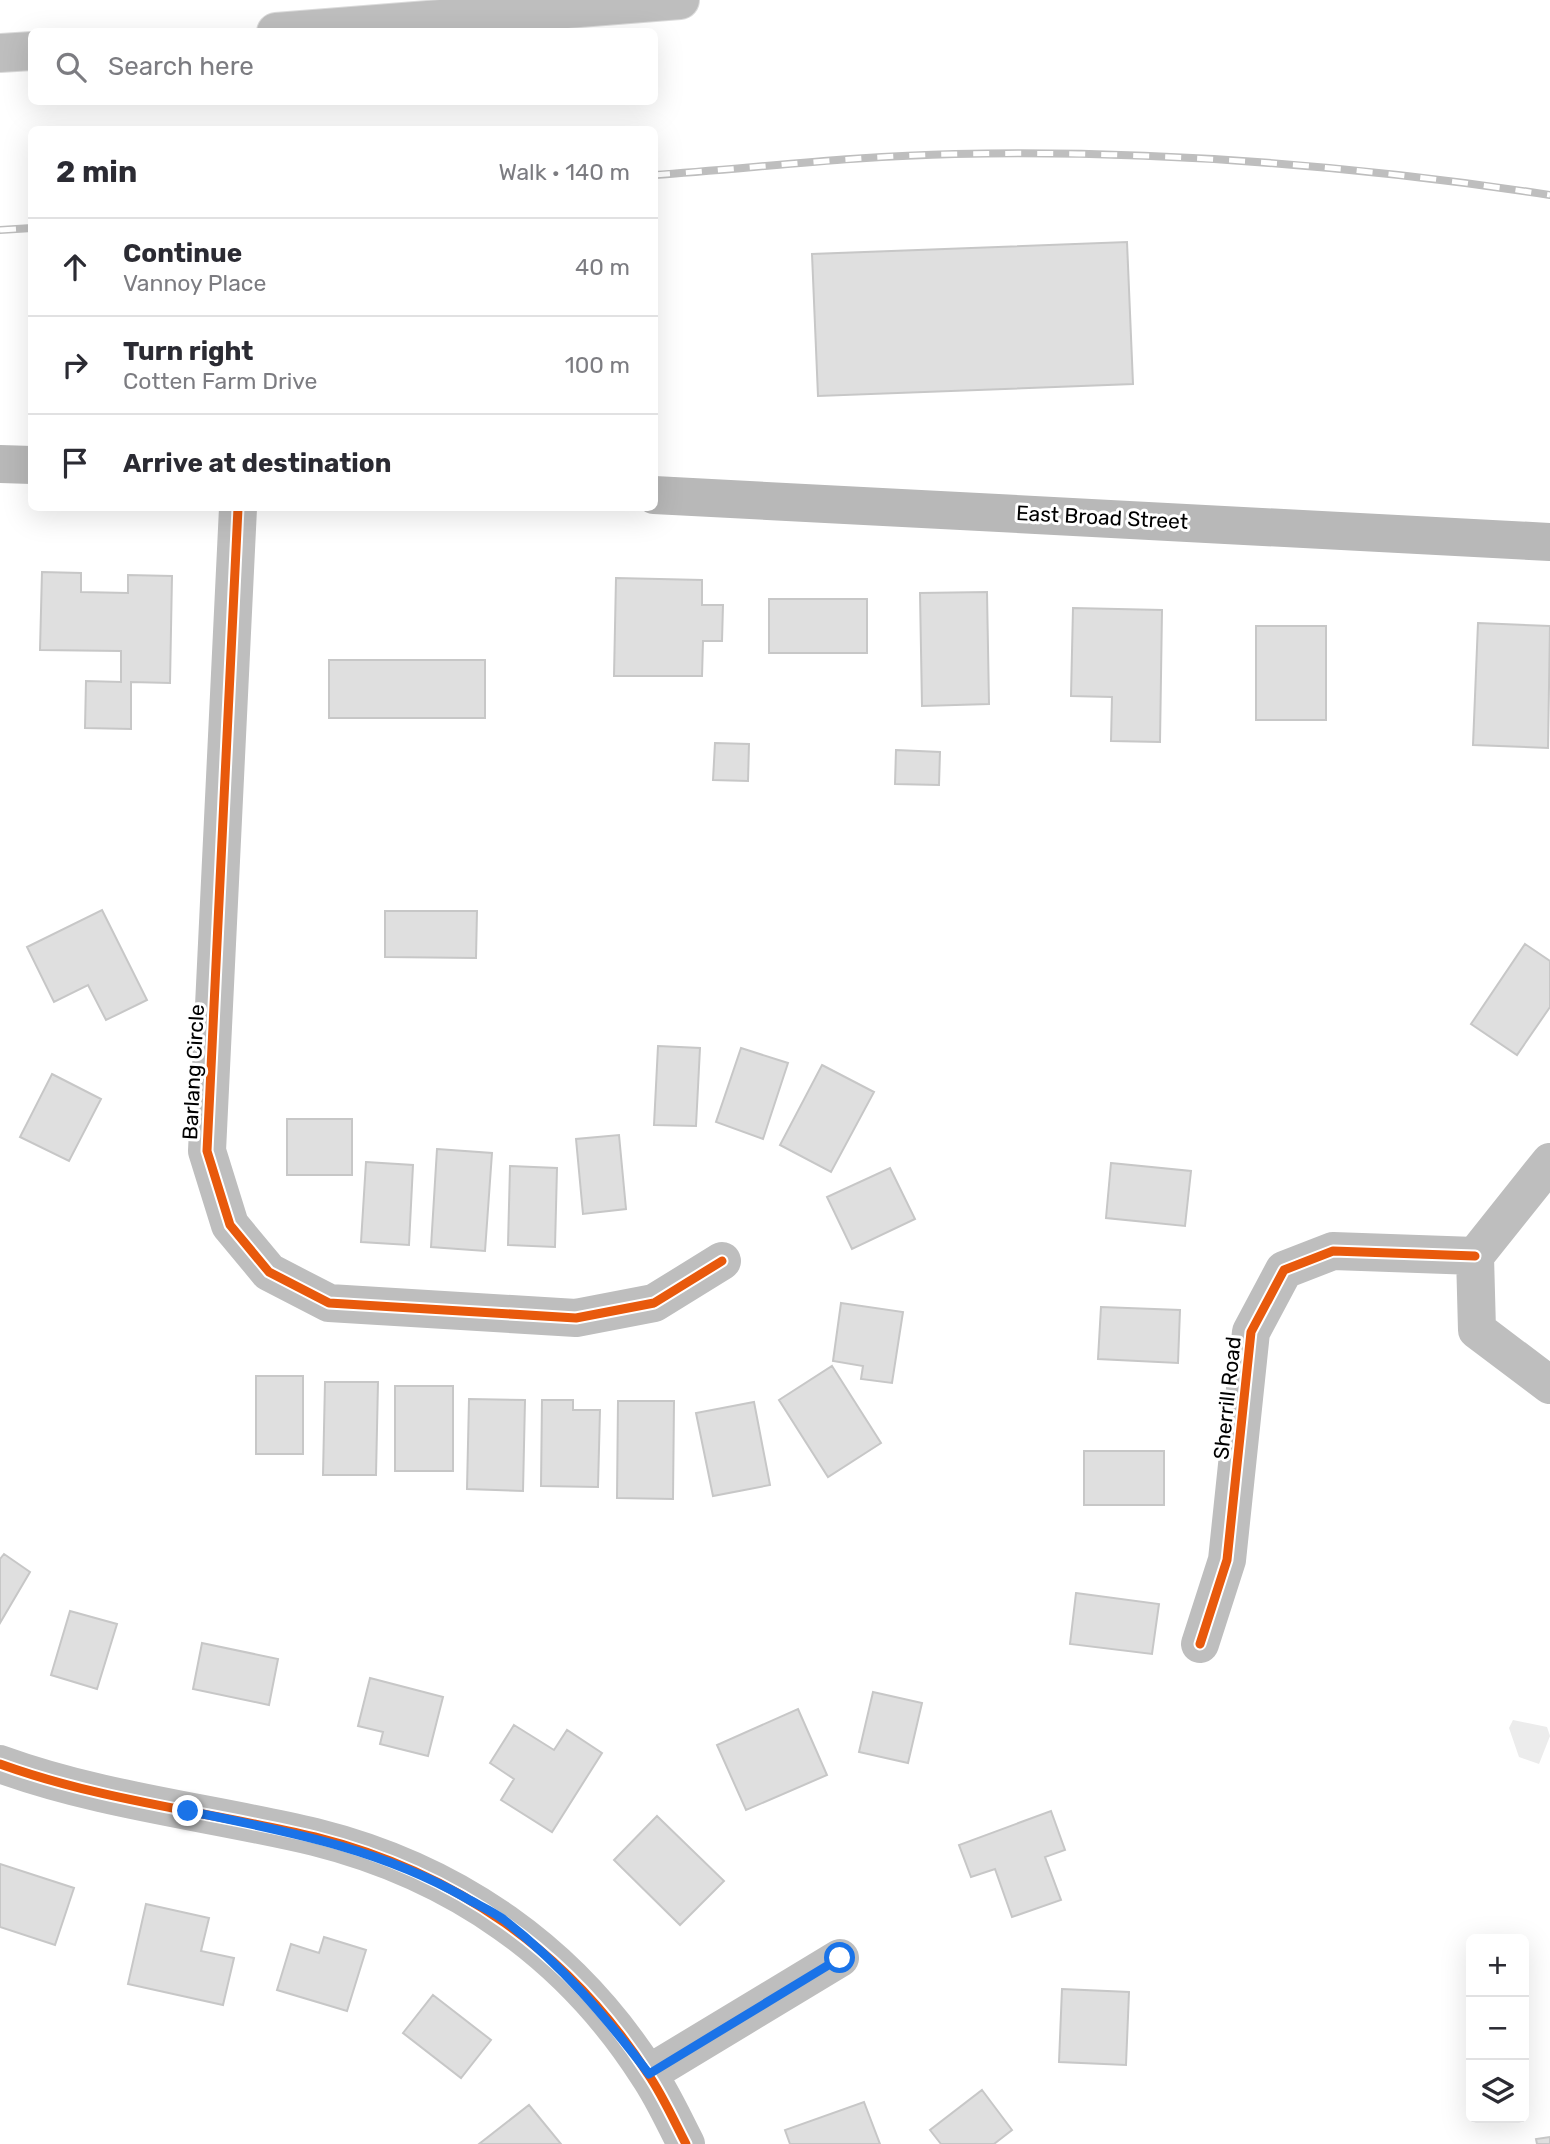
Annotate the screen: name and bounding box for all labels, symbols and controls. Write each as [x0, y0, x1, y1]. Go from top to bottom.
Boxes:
search box [28, 28, 658, 105]
icon: search [52, 48, 90, 86]
text: Search here [108, 51, 254, 82]
text: 2 min [56, 154, 137, 190]
text: Walk · 140 m [498, 158, 630, 186]
text: Continue [123, 238, 242, 269]
icon: ahead [56, 248, 94, 286]
text: 40 m [575, 253, 630, 281]
text: Vannoy Place [123, 269, 266, 297]
text: Turn right [123, 336, 253, 367]
icon: right [56, 346, 94, 384]
text: 100 m [565, 351, 630, 379]
text: Cotten Farm Drive [123, 367, 318, 395]
icon: arrive [56, 444, 94, 482]
text: Arrive at destination [123, 448, 391, 479]
street label: East Broad Street [1015, 500, 1189, 534]
street label: Barlang Circle [177, 1003, 209, 1141]
street label: Sherrill Road [1208, 1335, 1246, 1461]
route end [172, 1795, 203, 1826]
map controls [1466, 1934, 1529, 2123]
button: + [1466, 1934, 1529, 1997]
route start [824, 1942, 855, 1973]
button: − [1466, 1997, 1529, 2060]
button: layers [1466, 2060, 1529, 2123]

